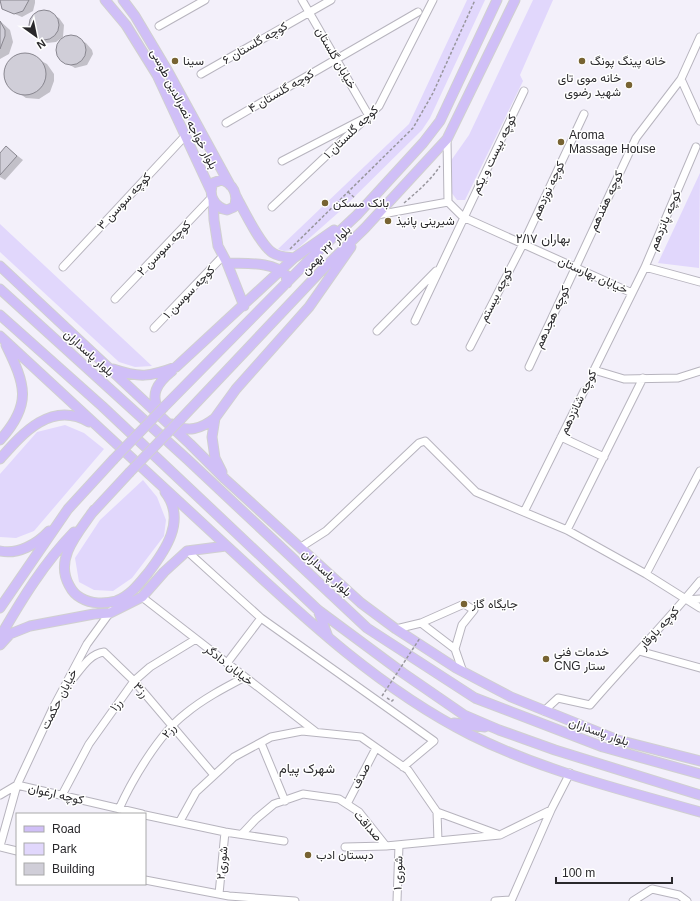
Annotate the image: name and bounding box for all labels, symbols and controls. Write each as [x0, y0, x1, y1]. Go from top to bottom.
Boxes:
north arrow [16, 16, 56, 56]
street label: کوچه گلستان ۶ [220, 19, 290, 68]
street label: خیابان گلستان [313, 25, 359, 91]
text: N [35, 37, 48, 52]
street label: بلوار خواجه نصرالدین طوسی [147, 46, 221, 172]
place label: سینا [183, 54, 204, 68]
place label: خانه پینگ پونگ [590, 54, 666, 69]
marker: سینا [170, 56, 180, 66]
marker: خانه پینگ پونگ [577, 56, 587, 66]
street label: کوچه گلستان ۴ [246, 67, 317, 116]
place label: خانه موی تای شهید رضوی [558, 71, 621, 100]
marker: خانه موی تای شهید رضوی [624, 80, 634, 90]
street label: کوچه گلستان ۱ [321, 103, 382, 162]
street label: کوچه بیست و یکم [469, 112, 520, 197]
place label: Aroma Massage House [569, 128, 656, 156]
marker: Aroma Massage House [556, 137, 566, 147]
street label: کوچه نوزدهم [529, 159, 568, 221]
street label: کوچه هفدهم [586, 169, 627, 234]
street label: کوچه سوسن ۳ [94, 170, 155, 233]
street label: کوچه پانزدهم [646, 188, 685, 253]
place label: بانک مسکن [333, 196, 389, 211]
marker: بانک مسکن [320, 198, 330, 208]
place label: شیرینی پانیذ [396, 214, 455, 229]
marker: شیرینی پانیذ [383, 216, 393, 226]
street label: کوچه سوسن ۲ [134, 218, 194, 279]
street label: بلوار ۲۲ بهمن [298, 222, 354, 278]
district label: ۲/۱۷ بهاران [516, 231, 570, 247]
street label: خیابان بهارستان [556, 253, 630, 298]
street label: کوچه سوسن ۱ [160, 263, 218, 322]
street label: کوچه بیستم [477, 266, 516, 325]
street label: کوچه هجدهم [531, 284, 573, 351]
street label: بلوار پاسداران [60, 327, 117, 380]
street label: کوچه شانزدهم [556, 368, 600, 437]
street label: بلوار پاسداران [299, 547, 355, 600]
place label: جایگاه گاز [471, 597, 518, 612]
marker: جایگاه گاز [459, 599, 469, 609]
street label: کوچه باوقار [635, 604, 683, 654]
street label: خیابان دادگر [201, 641, 256, 689]
place label: خدمات فنی‌ CNG ستار [554, 645, 609, 674]
marker: خدمات فنی‌ CNG ستار [541, 654, 551, 664]
street label: خیابان حکمت [38, 666, 80, 732]
street label: رز۳ [130, 679, 152, 701]
street label: رز۱ [107, 696, 126, 714]
street label: بلوار پاسداران [567, 715, 631, 750]
street label: رز۲ [159, 721, 180, 742]
district label: شهرک پیام [279, 761, 335, 778]
street label: صدف [349, 761, 373, 791]
street label: کوچه ارغوان [27, 781, 85, 808]
street label: صداقت [351, 808, 385, 844]
legend [16, 813, 146, 885]
text: Road [52, 822, 81, 836]
text: Park [52, 842, 78, 856]
street label: شوری۲ [214, 846, 231, 880]
place label: دبستان ادب [316, 848, 374, 862]
marker: دبستان ادب [303, 850, 313, 860]
street label: شوری ۱ [390, 856, 407, 890]
scale bar [556, 859, 672, 885]
text: Building [52, 862, 95, 876]
text: 100 m [562, 866, 595, 880]

